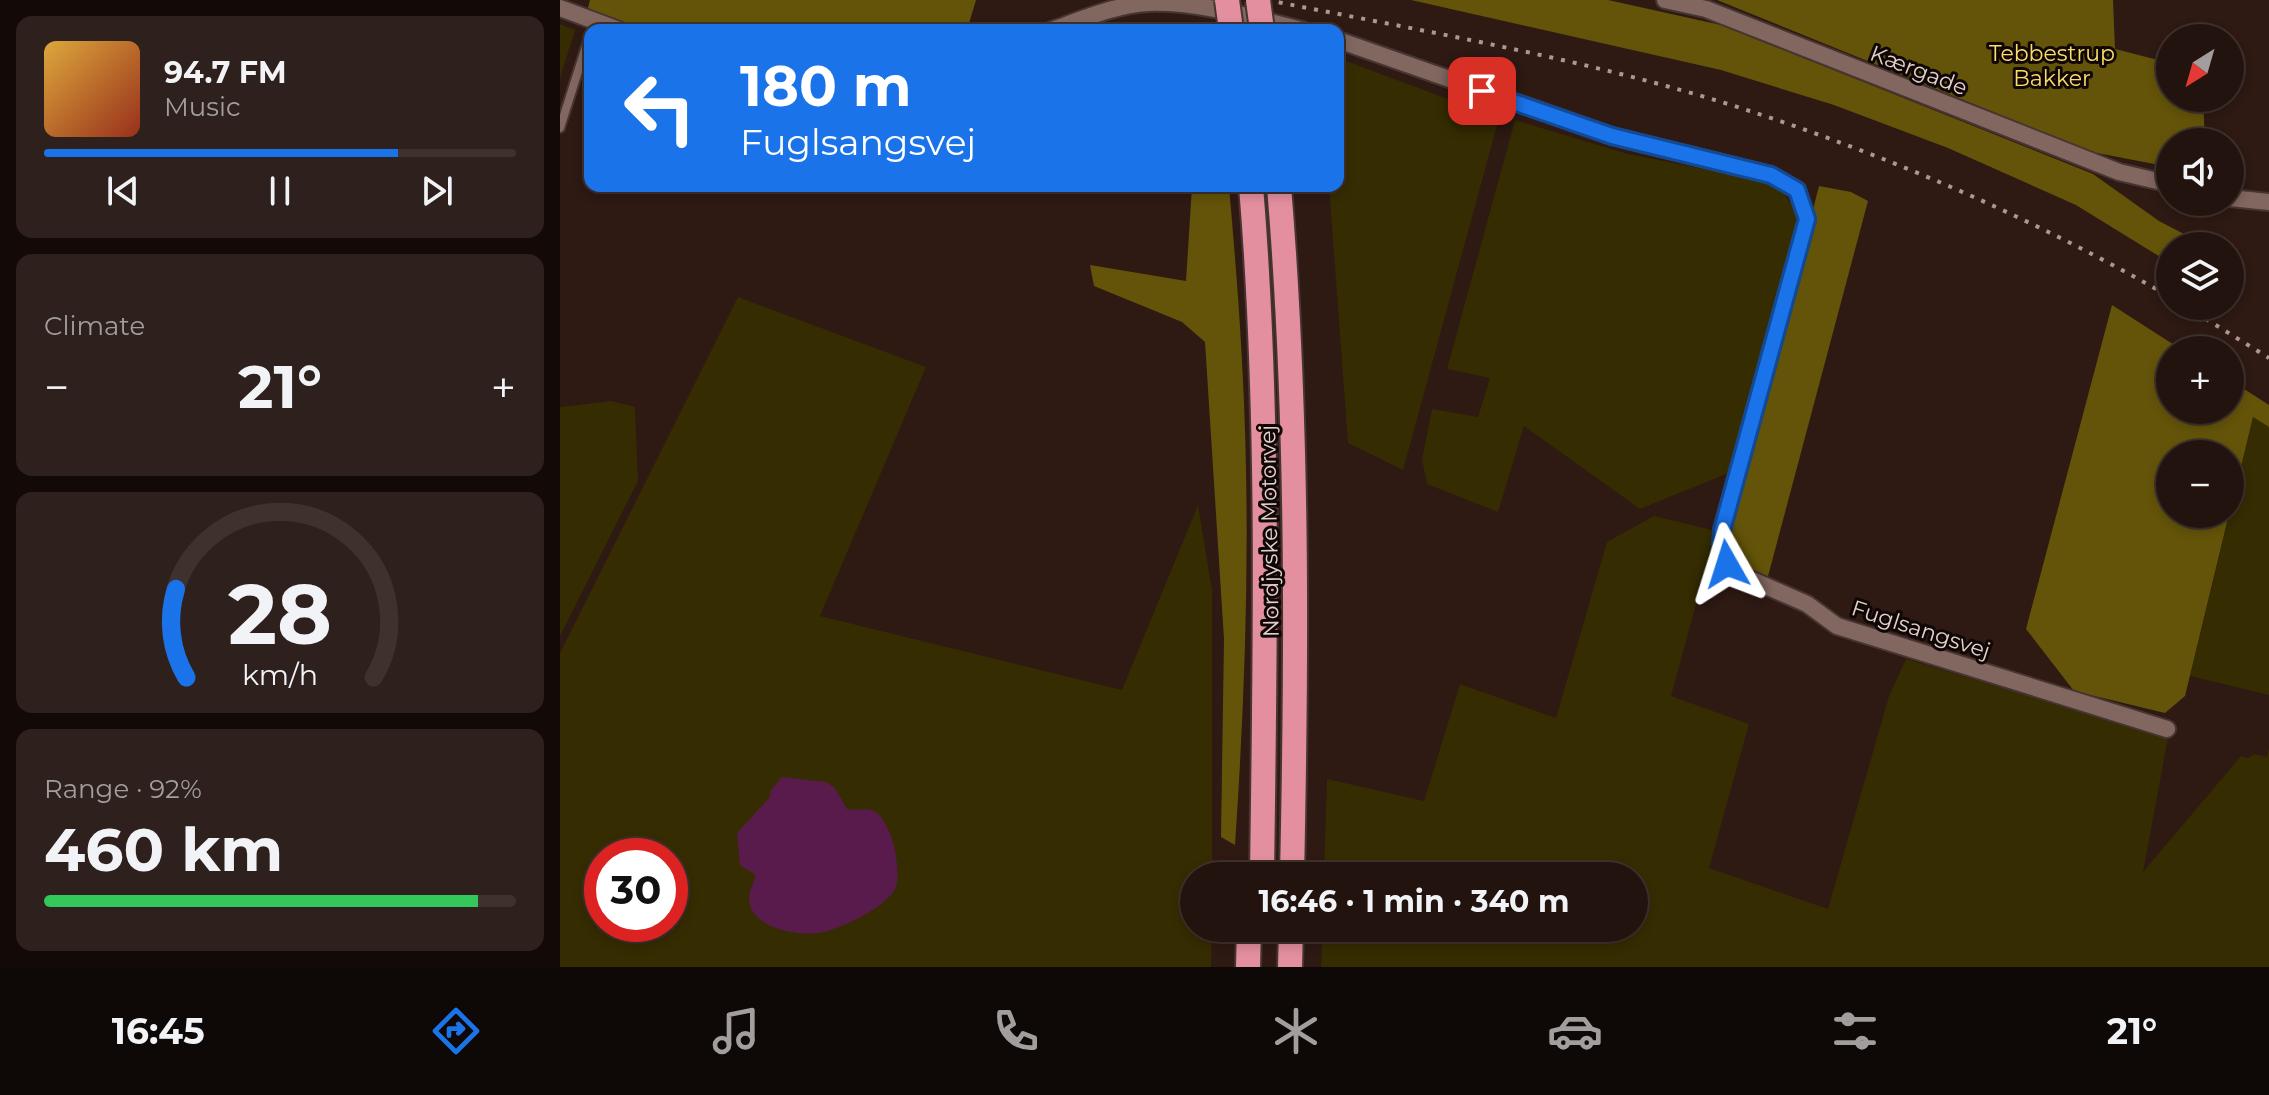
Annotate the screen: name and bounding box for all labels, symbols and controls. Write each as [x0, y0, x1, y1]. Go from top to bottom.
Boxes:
north arrow [2156, 24, 2244, 112]
map controls [2156, 24, 2244, 528]
street label: Kærgade [1866, 40, 1971, 101]
park label: Tebbestrup Bakker [1989, 40, 2115, 92]
text: 180 m [740, 52, 912, 120]
text: 94.7 FM [164, 54, 287, 91]
icon: left [608, 56, 712, 160]
pin [1448, 57, 1516, 125]
icon: arrive [1460, 69, 1504, 113]
text: Music [164, 91, 241, 123]
text: Fuglsangsvej [740, 120, 976, 164]
button: sound [2156, 128, 2244, 216]
icon: previous [101, 169, 145, 213]
icon: pause [258, 169, 302, 213]
icon: next [415, 169, 459, 213]
button: layers [2156, 232, 2244, 320]
text: Climate [44, 310, 145, 342]
button: + [2156, 336, 2244, 424]
text: 21° [238, 350, 322, 423]
text: − [44, 360, 69, 414]
text: + [491, 360, 516, 414]
street label: Nordjyske Motorvej [1254, 425, 1285, 637]
button: − [2156, 440, 2244, 528]
position arrow [1685, 522, 1769, 606]
text: 28 [228, 563, 332, 665]
street label: Fuglsangsvej [1848, 594, 1994, 665]
text: km/h [242, 658, 318, 693]
text: Range · 92% [44, 773, 202, 805]
text: 460 km [44, 813, 283, 886]
speed limit sign: 30 [584, 838, 688, 942]
text: 16:46 · 1 min · 340 m [1259, 883, 1569, 920]
icon: directions [428, 1003, 484, 1059]
icon: music [708, 1003, 764, 1059]
icon: phone [988, 1003, 1044, 1059]
icon: climate [1268, 1003, 1324, 1059]
icon: car [1547, 1003, 1603, 1059]
icon: filters [1827, 1003, 1883, 1059]
text: 16:45 [112, 1009, 205, 1053]
text: 21° [2107, 1009, 2157, 1053]

